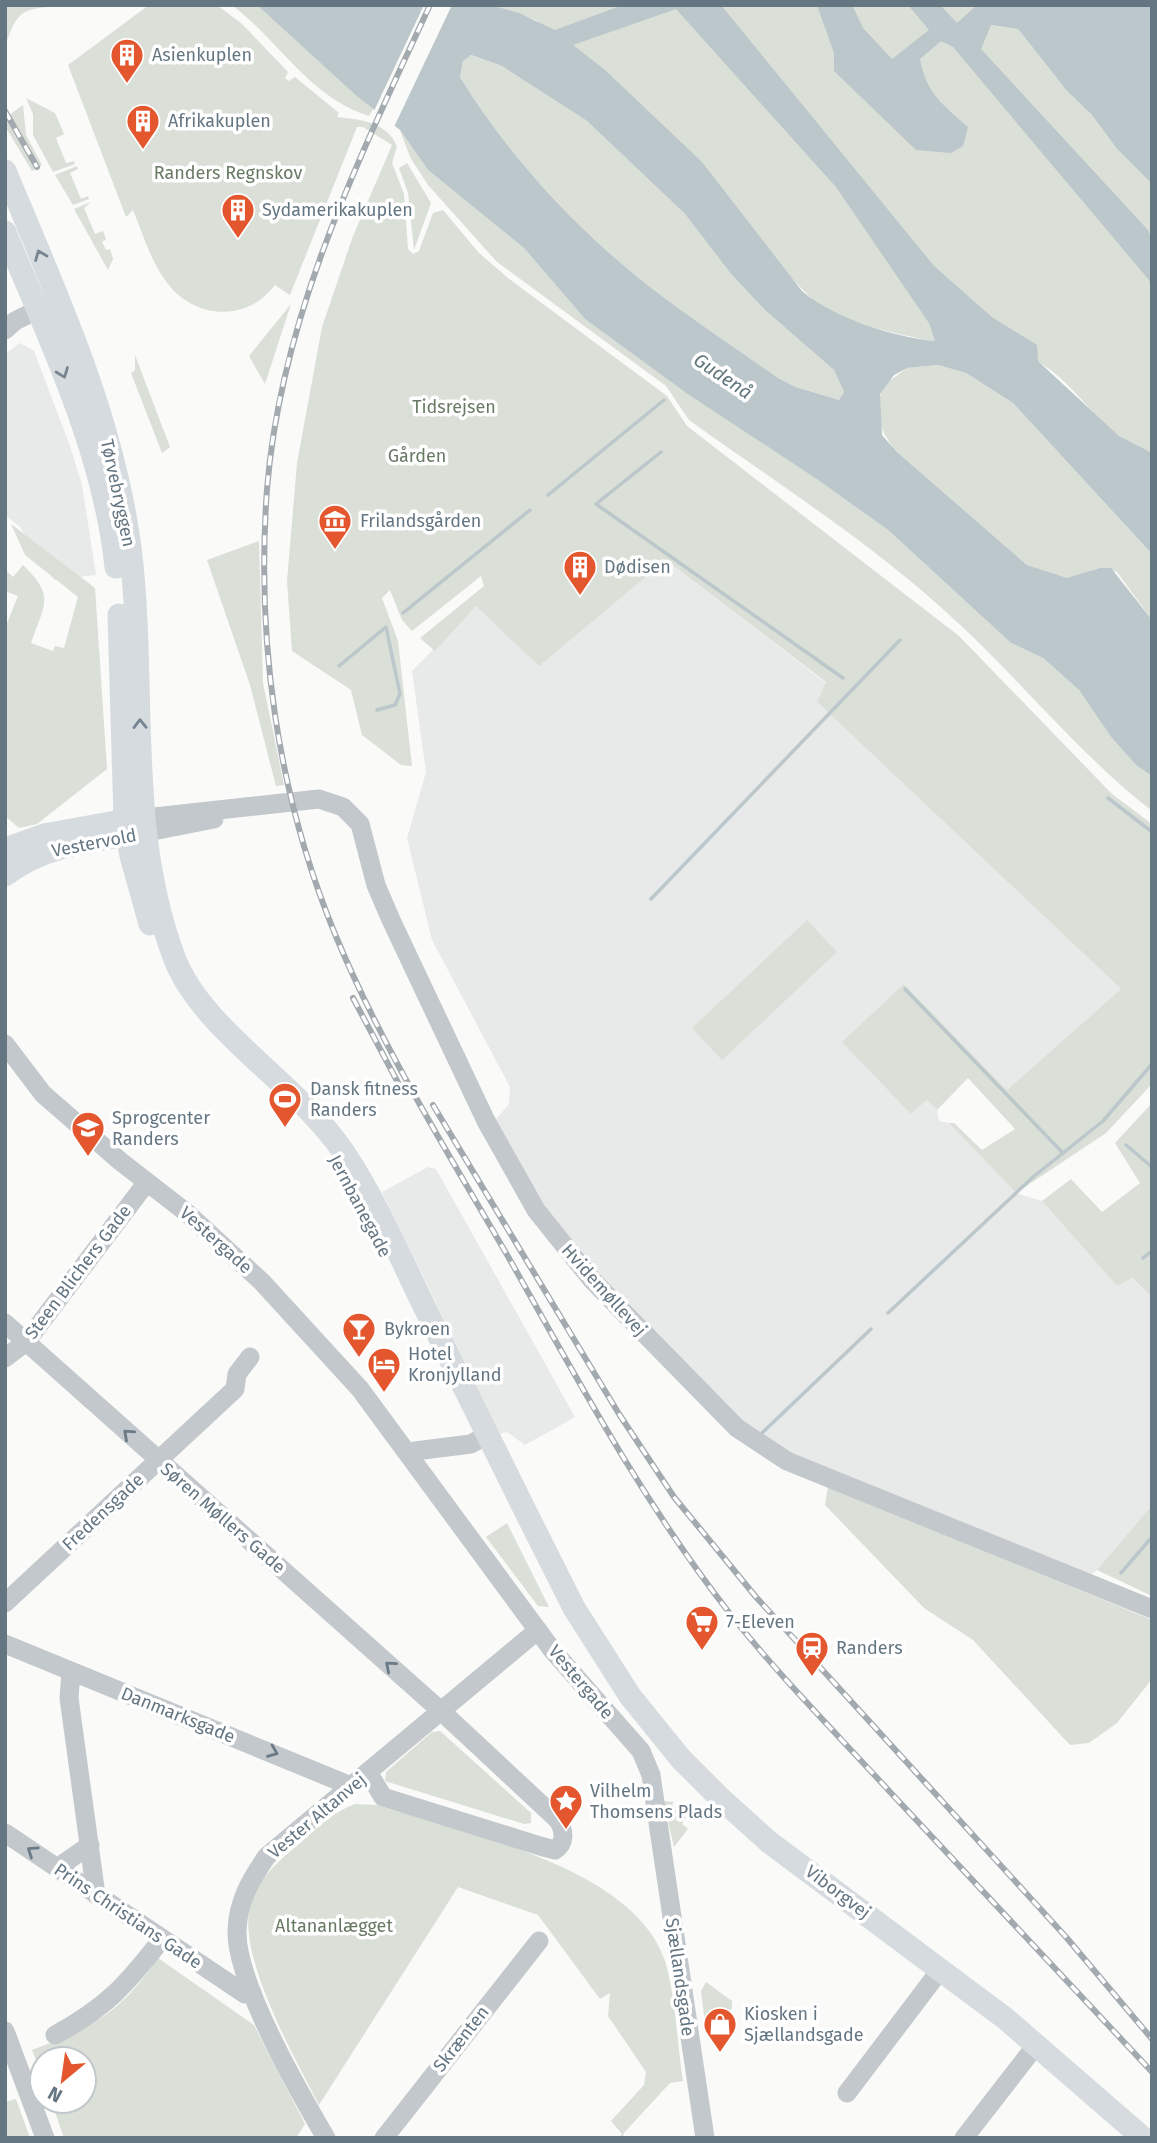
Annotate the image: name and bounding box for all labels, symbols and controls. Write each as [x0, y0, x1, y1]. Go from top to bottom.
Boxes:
building icon: Asienkuplen [108, 36, 146, 85]
place label: Asienkuplen [152, 44, 252, 66]
building icon: Afrikakuplen [124, 102, 162, 151]
place label: Afrikakuplen [168, 110, 271, 132]
park label: Randers Regnskov [154, 162, 302, 184]
building icon: Sydamerikakuplen [219, 191, 257, 240]
place label: Sydamerikakuplen [262, 199, 413, 221]
one-way arrow [34, 249, 48, 262]
water label: Gudenå [689, 348, 757, 404]
one-way arrow [54, 367, 68, 379]
park label: Tidsrejsen [412, 396, 496, 418]
street label: Tørvebryggen [96, 437, 140, 549]
park label: Gården [388, 445, 446, 467]
museum icon: Frilandsgården [316, 502, 354, 551]
place label: Frilandsgården [360, 510, 481, 532]
building icon: Dødisen [561, 548, 599, 597]
place label: Dødisen [604, 556, 671, 578]
one-way arrow [132, 718, 148, 728]
street label: Vestervold [50, 824, 138, 862]
place label: Dansk fitness Randers [310, 1078, 418, 1121]
sports icon: Dansk fitness Randers [266, 1080, 304, 1129]
place label: Sprogcenter Randers [112, 1107, 210, 1150]
school or university icon: Sprogcenter Randers [69, 1109, 107, 1158]
street label: Jernbanegade [324, 1151, 396, 1261]
street label: Steen Blichers Gade [20, 1200, 136, 1344]
street label: Vestergade [175, 1202, 257, 1278]
street label: Hvidemøllevej [557, 1239, 651, 1341]
bar icon: Bykroen [340, 1310, 378, 1359]
place label: Bykroen [384, 1318, 450, 1340]
place label: Hotel Kronjylland [408, 1343, 502, 1386]
hotel icon: Hotel Kronjylland [365, 1345, 403, 1394]
one-way arrow [123, 1430, 136, 1443]
street label: Søren Møllers Gade [156, 1458, 290, 1578]
street label: Fredensgade [58, 1469, 148, 1555]
supermarket icon: 7-Eleven [683, 1603, 721, 1652]
place label: 7-Eleven [726, 1611, 795, 1633]
station icon: Randers [793, 1629, 831, 1678]
place label: Randers [836, 1637, 903, 1659]
street label: Vestergade [544, 1641, 618, 1723]
one-way arrow [386, 1662, 399, 1674]
street label: Danmarksgade [118, 1682, 238, 1748]
one-way arrow [266, 1744, 278, 1758]
street label: Vester Altanvej [263, 1769, 371, 1863]
place label: Vilhelm Thomsens Plads [590, 1780, 722, 1823]
place icon: Vilhelm Thomsens Plads [547, 1782, 585, 1831]
one-way arrow [27, 1847, 40, 1859]
street label: Prins Christians Gade [50, 1858, 206, 1974]
street label: Viborgvej [801, 1860, 875, 1924]
park label: Altananlægget [275, 1915, 393, 1937]
street label: Sjællandsgade [661, 1916, 699, 2038]
street label: Skrænten [428, 2002, 494, 2076]
place label: Kiosken i Sjællandsgade [744, 2003, 863, 2046]
shop icon: Kiosken i Sjællandsgade [701, 2005, 739, 2054]
north arrow [28, 2045, 98, 2115]
text: N [44, 2081, 66, 2108]

